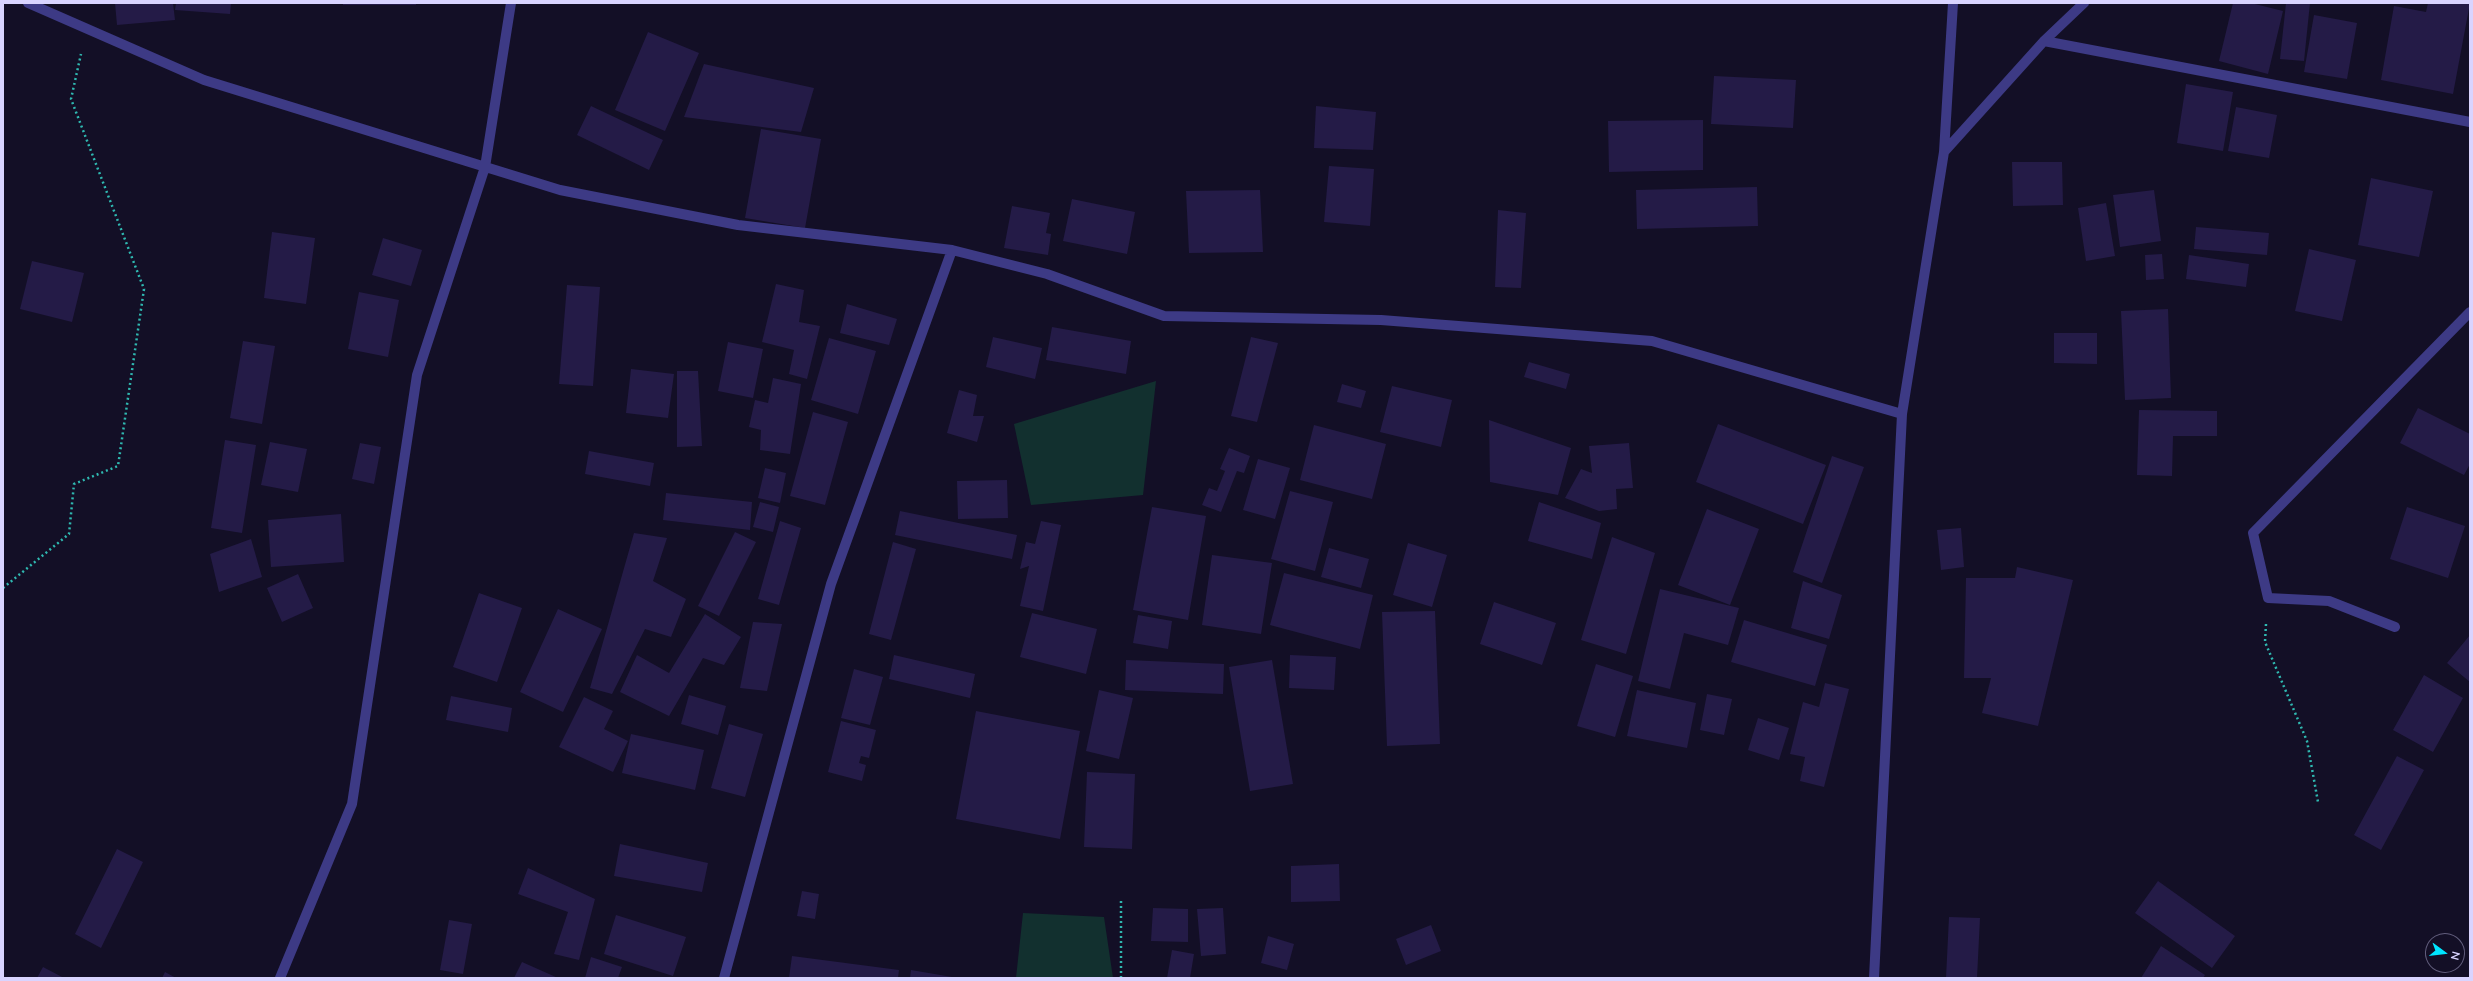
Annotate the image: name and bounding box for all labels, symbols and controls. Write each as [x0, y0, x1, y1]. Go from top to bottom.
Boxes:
north arrow [2425, 933, 2465, 973]
text: N [2448, 950, 2463, 962]

